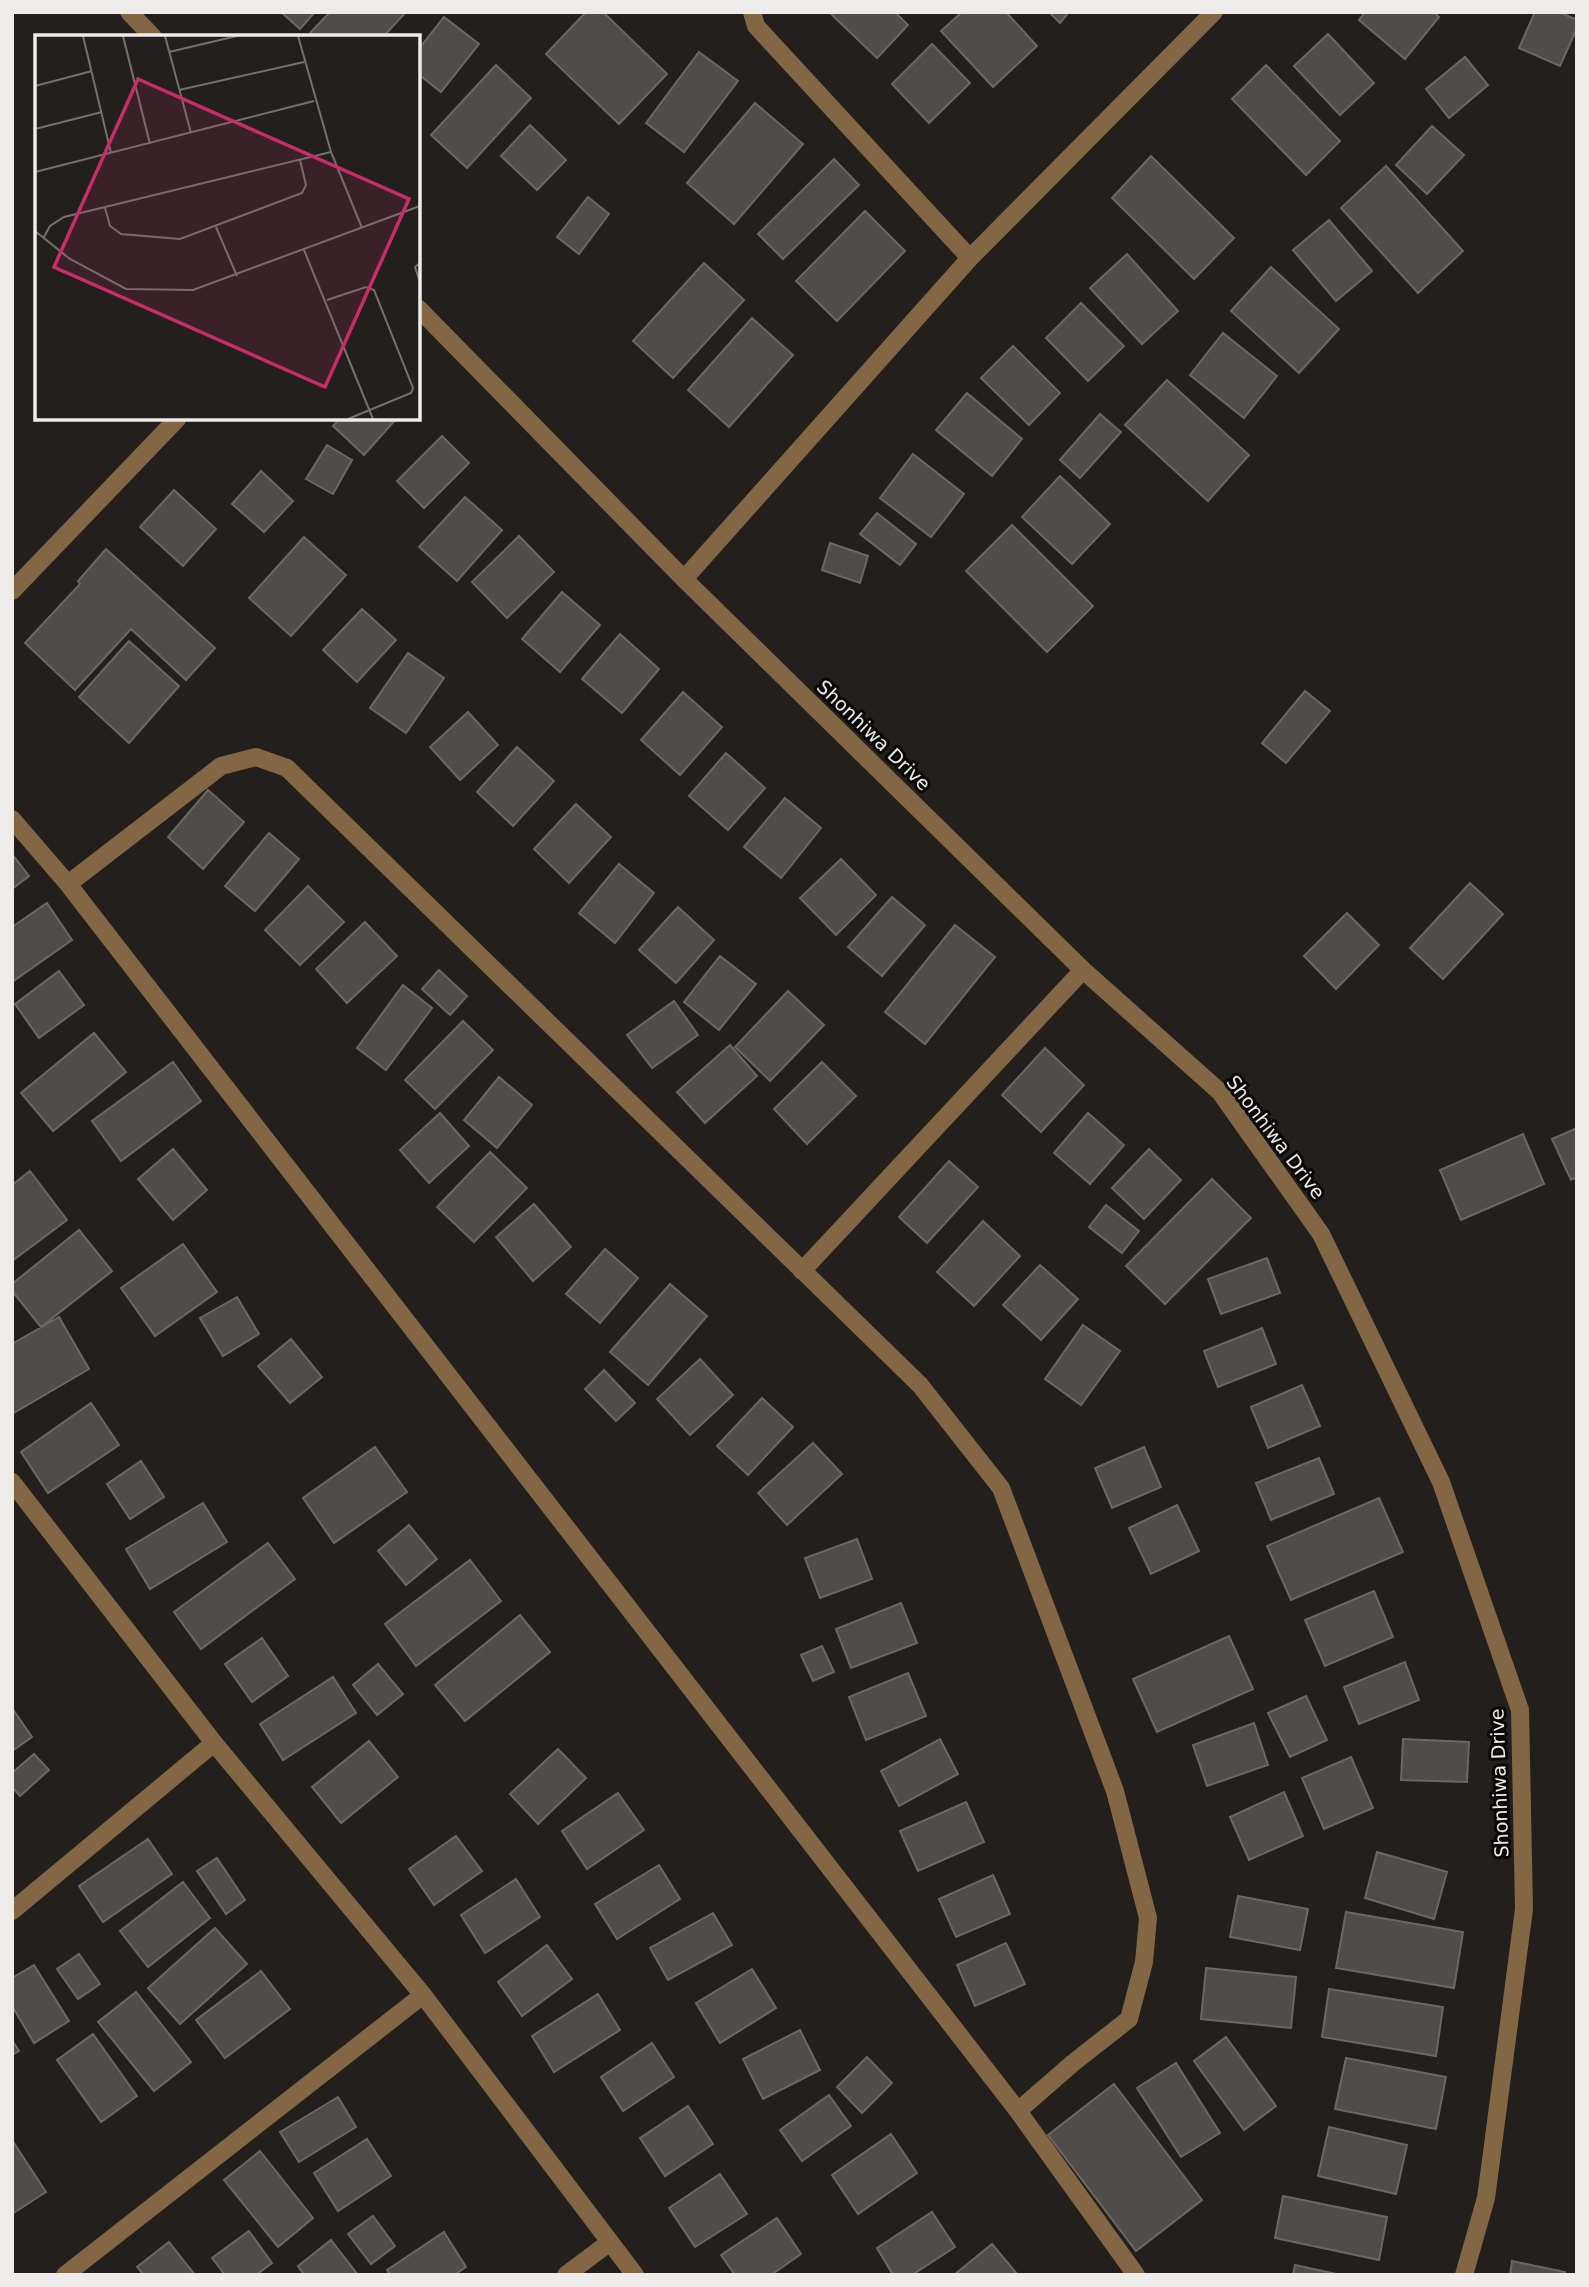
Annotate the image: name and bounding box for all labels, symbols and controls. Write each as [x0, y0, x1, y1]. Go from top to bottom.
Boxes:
inset map [35, 35, 420, 420]
street label: Shonhiwa Drive [813, 675, 935, 795]
street label: Shonhiwa Drive [1222, 1071, 1330, 1203]
street label: Shonhiwa Drive [1485, 1708, 1513, 1858]

